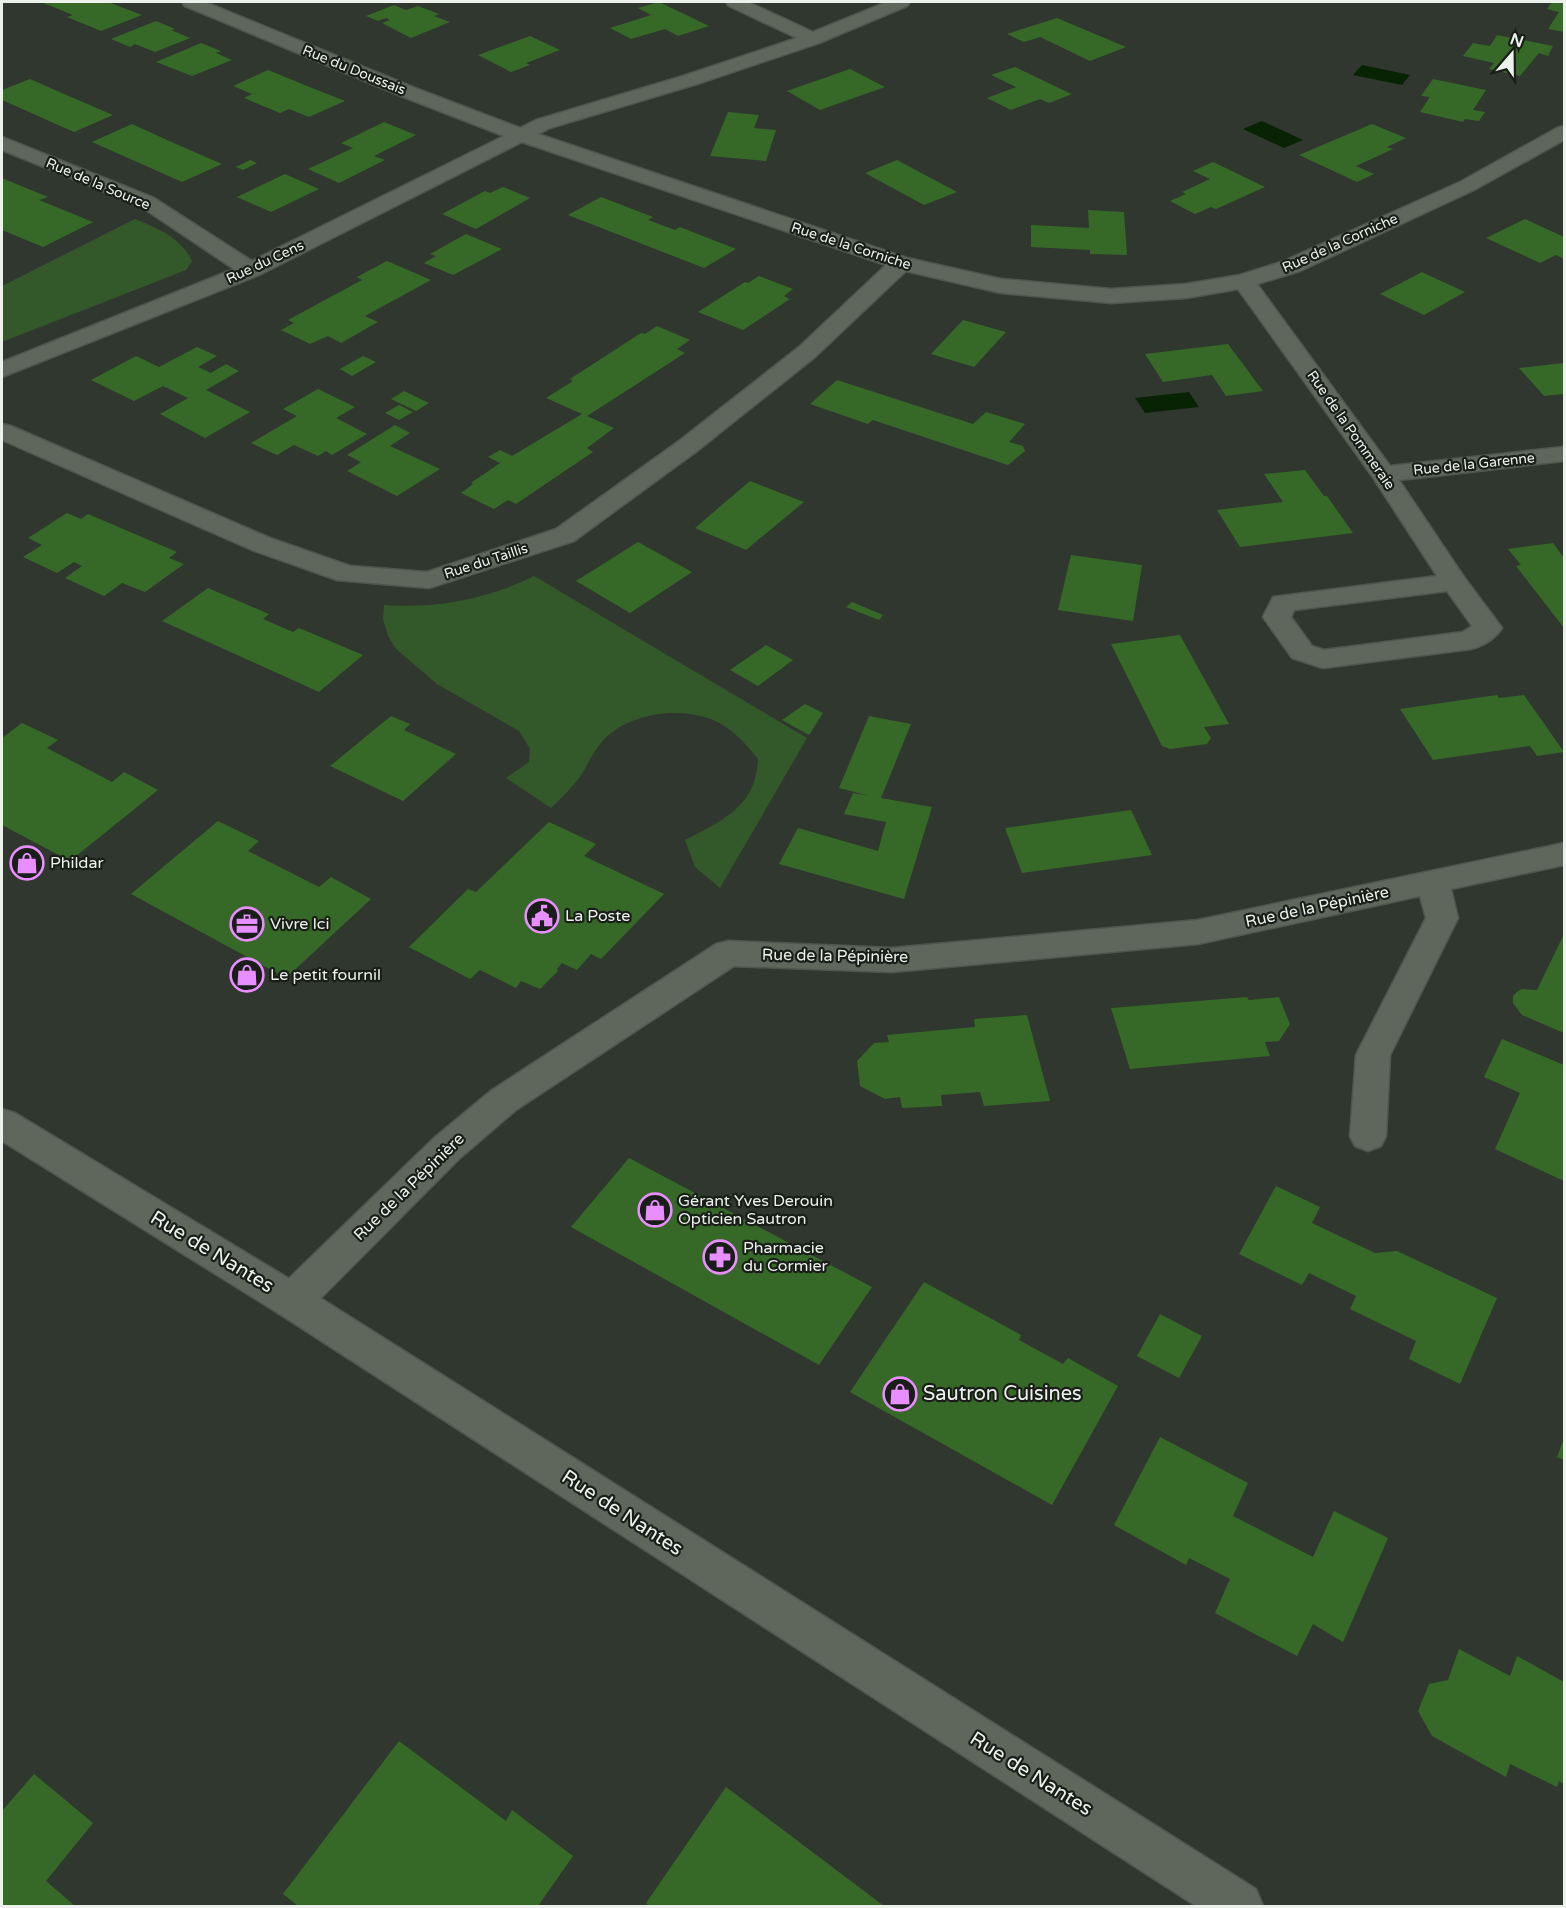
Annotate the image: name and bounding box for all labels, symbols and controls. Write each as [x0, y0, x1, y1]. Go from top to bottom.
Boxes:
north arrow [1482, 24, 1542, 84]
text: N [1507, 29, 1526, 52]
street label: Rue du Doussais [300, 42, 408, 99]
street label: Rue de la Source [43, 154, 153, 214]
street label: Rue de la Corniche [1280, 210, 1401, 276]
street label: Rue de la Corniche [789, 219, 913, 273]
street label: Rue du Cens [223, 236, 307, 287]
street label: Rue de la Pommeraie [1303, 367, 1399, 493]
street label: Rue de la Garenne [1412, 449, 1536, 479]
street label: Rue du Taillis [442, 539, 530, 583]
shop icon: Phildar [9, 845, 45, 881]
place label: Phildar [50, 853, 104, 873]
street label: Rue de la Pépinière [1243, 882, 1391, 932]
public building icon: La Poste [524, 898, 560, 934]
office icon: Vivre Ici [229, 906, 265, 942]
place label: La Poste [565, 906, 630, 926]
place label: Vivre Ici [270, 914, 329, 934]
street label: Rue de la Pépinière [762, 945, 908, 967]
shop icon: Le petit fournil [229, 957, 265, 993]
place label: Le petit fournil [270, 965, 381, 985]
street label: Rue de la Pépinière [349, 1129, 469, 1245]
place label: Gérant Yves Derouin Opticien Sautron [678, 1191, 833, 1229]
shop icon: Gérant Yves Derouin Opticien Sautron [637, 1192, 673, 1228]
street label: Rue de Nantes [146, 1206, 278, 1298]
place label: Pharmacie du Cormier [743, 1238, 828, 1276]
pharmacy icon: Pharmacie du Cormier [702, 1239, 738, 1275]
shop icon: Sautron Cuisines [882, 1376, 918, 1412]
place label: Sautron Cuisines [923, 1382, 1082, 1406]
street label: Rue de Nantes [557, 1465, 687, 1561]
street label: Rue de Nantes [965, 1727, 1097, 1821]

